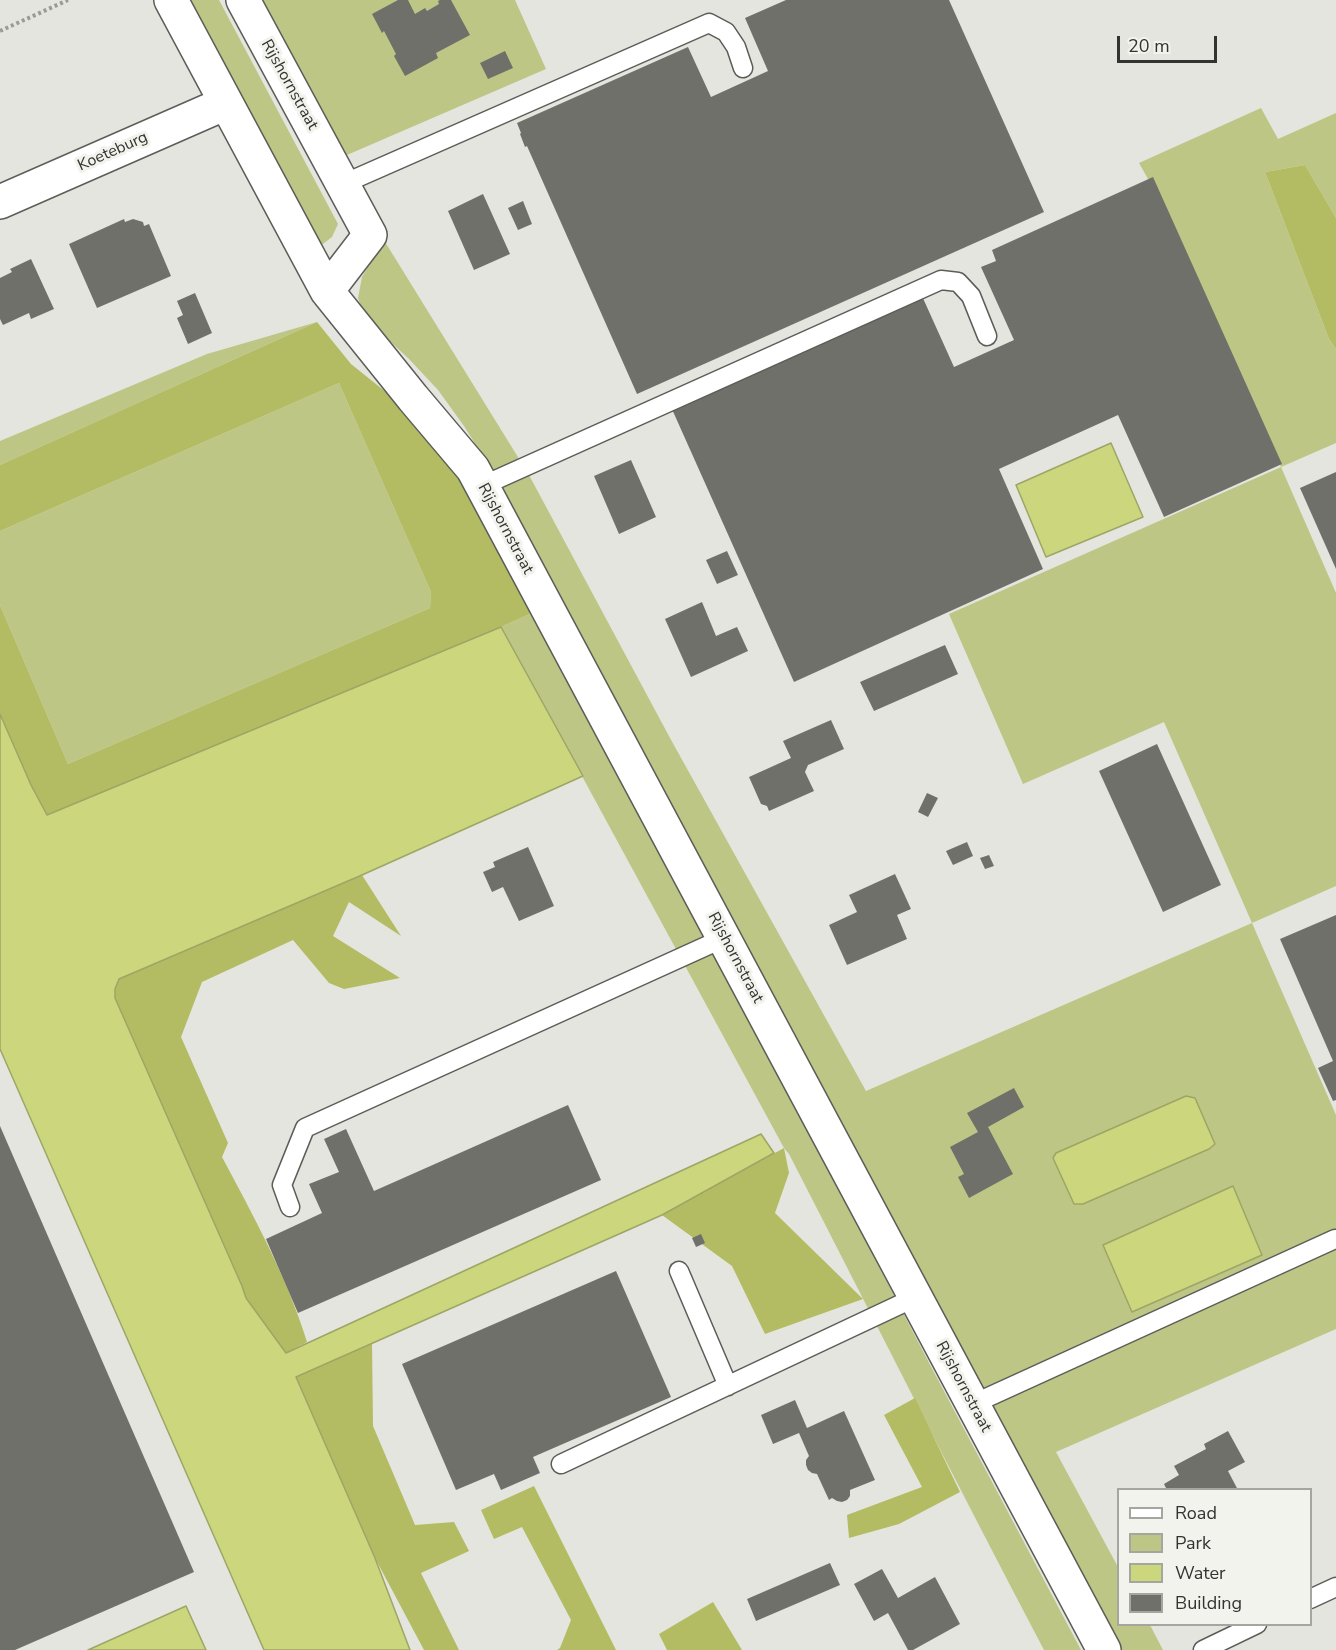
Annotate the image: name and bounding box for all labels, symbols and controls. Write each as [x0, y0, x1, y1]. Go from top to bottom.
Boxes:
scale bar [1120, 24, 1220, 62]
text: 20 m [1128, 34, 1170, 58]
street label: Rijshornstraat [256, 37, 322, 133]
street label: Koeteburg [75, 128, 151, 176]
street label: Rijshornstraat [473, 480, 537, 578]
street label: Rijshornstraat [703, 909, 767, 1007]
street label: Rijshornstraat [931, 1338, 995, 1436]
legend [1117, 1488, 1312, 1626]
text: Road [1175, 1501, 1217, 1525]
text: Park [1175, 1531, 1211, 1555]
text: Water [1175, 1561, 1226, 1585]
text: Building [1175, 1591, 1242, 1615]

